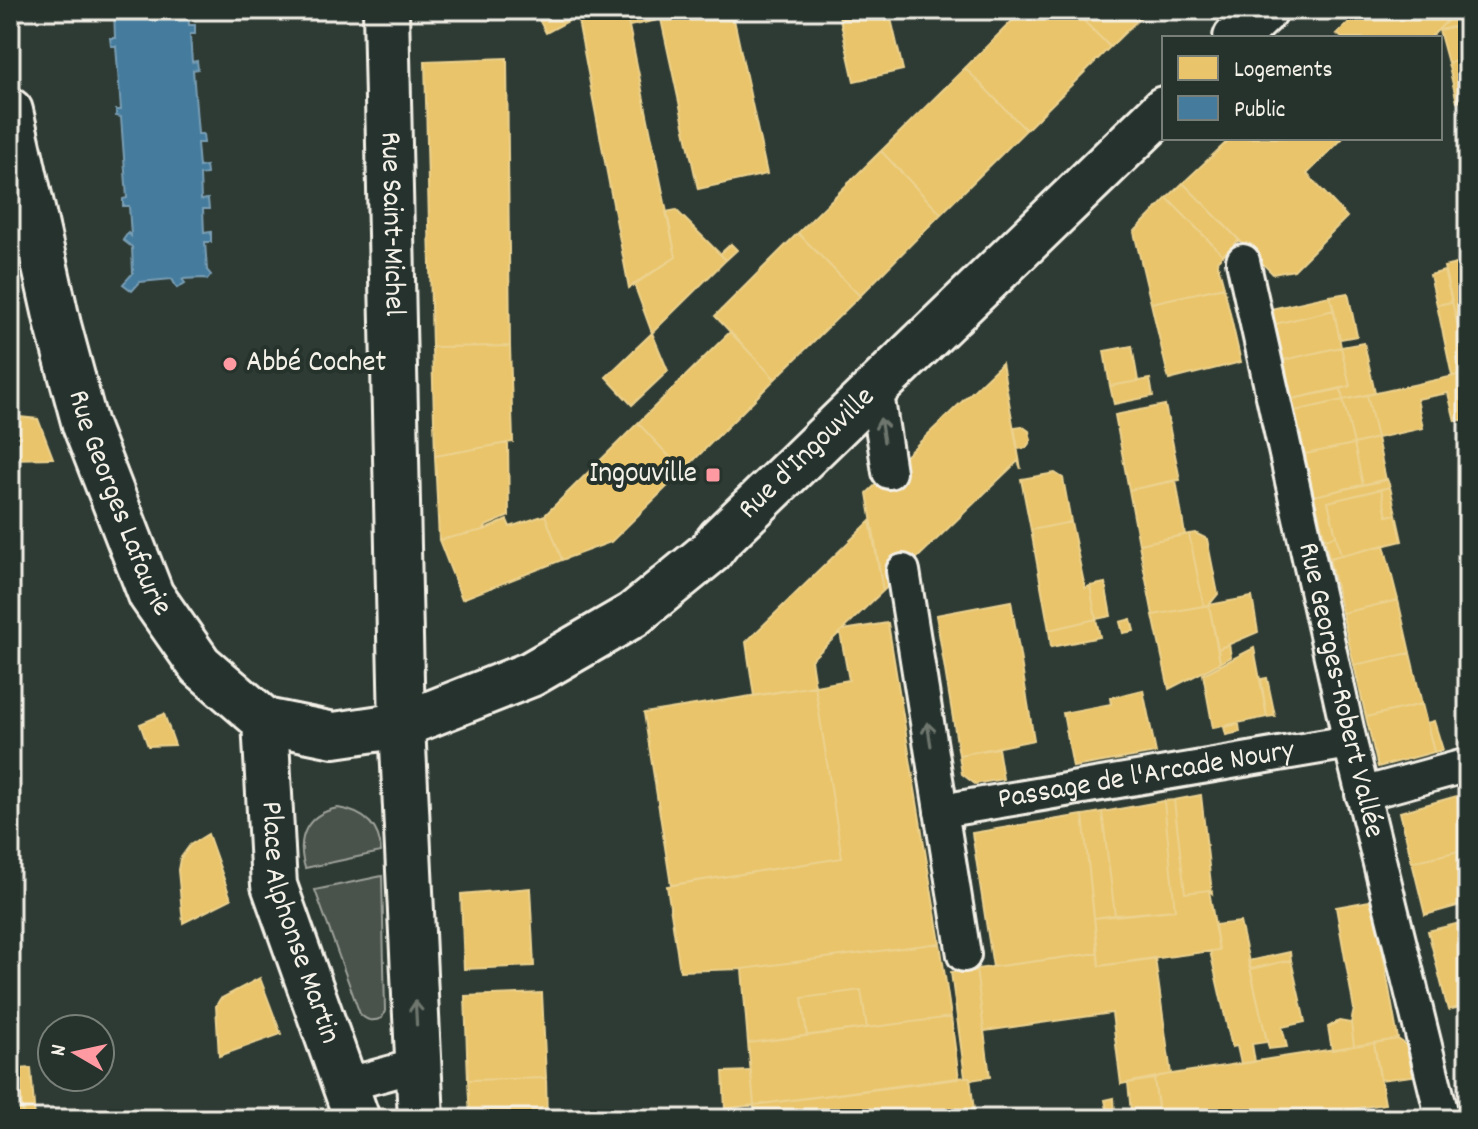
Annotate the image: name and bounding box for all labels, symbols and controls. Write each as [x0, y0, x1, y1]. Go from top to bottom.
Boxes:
legend [1162, 36, 1442, 140]
text: Logements [1234, 54, 1333, 88]
text: Public [1234, 94, 1285, 128]
street label: Rue Saint-Michel [367, 131, 414, 317]
place label: Abbé Cochet [246, 343, 386, 386]
marker: Abbé Cochet [221, 355, 239, 373]
street label: Rue d'Ingouville [729, 378, 886, 531]
street label: Rue Georges Lafaurie [55, 386, 182, 626]
one-way arrow [874, 418, 889, 443]
place label: Ingouville [589, 454, 697, 497]
marker: Ingouville [704, 466, 722, 484]
street label: Rue Georges-Robert Vallée [1285, 538, 1394, 843]
one-way arrow [921, 721, 936, 747]
street label: Passage de l'Arcade Noury [995, 730, 1298, 823]
street label: Place Alphonse Martin [248, 800, 350, 1050]
one-way arrow [408, 1000, 423, 1027]
north arrow [36, 1013, 116, 1093]
text: N [44, 1043, 76, 1058]

